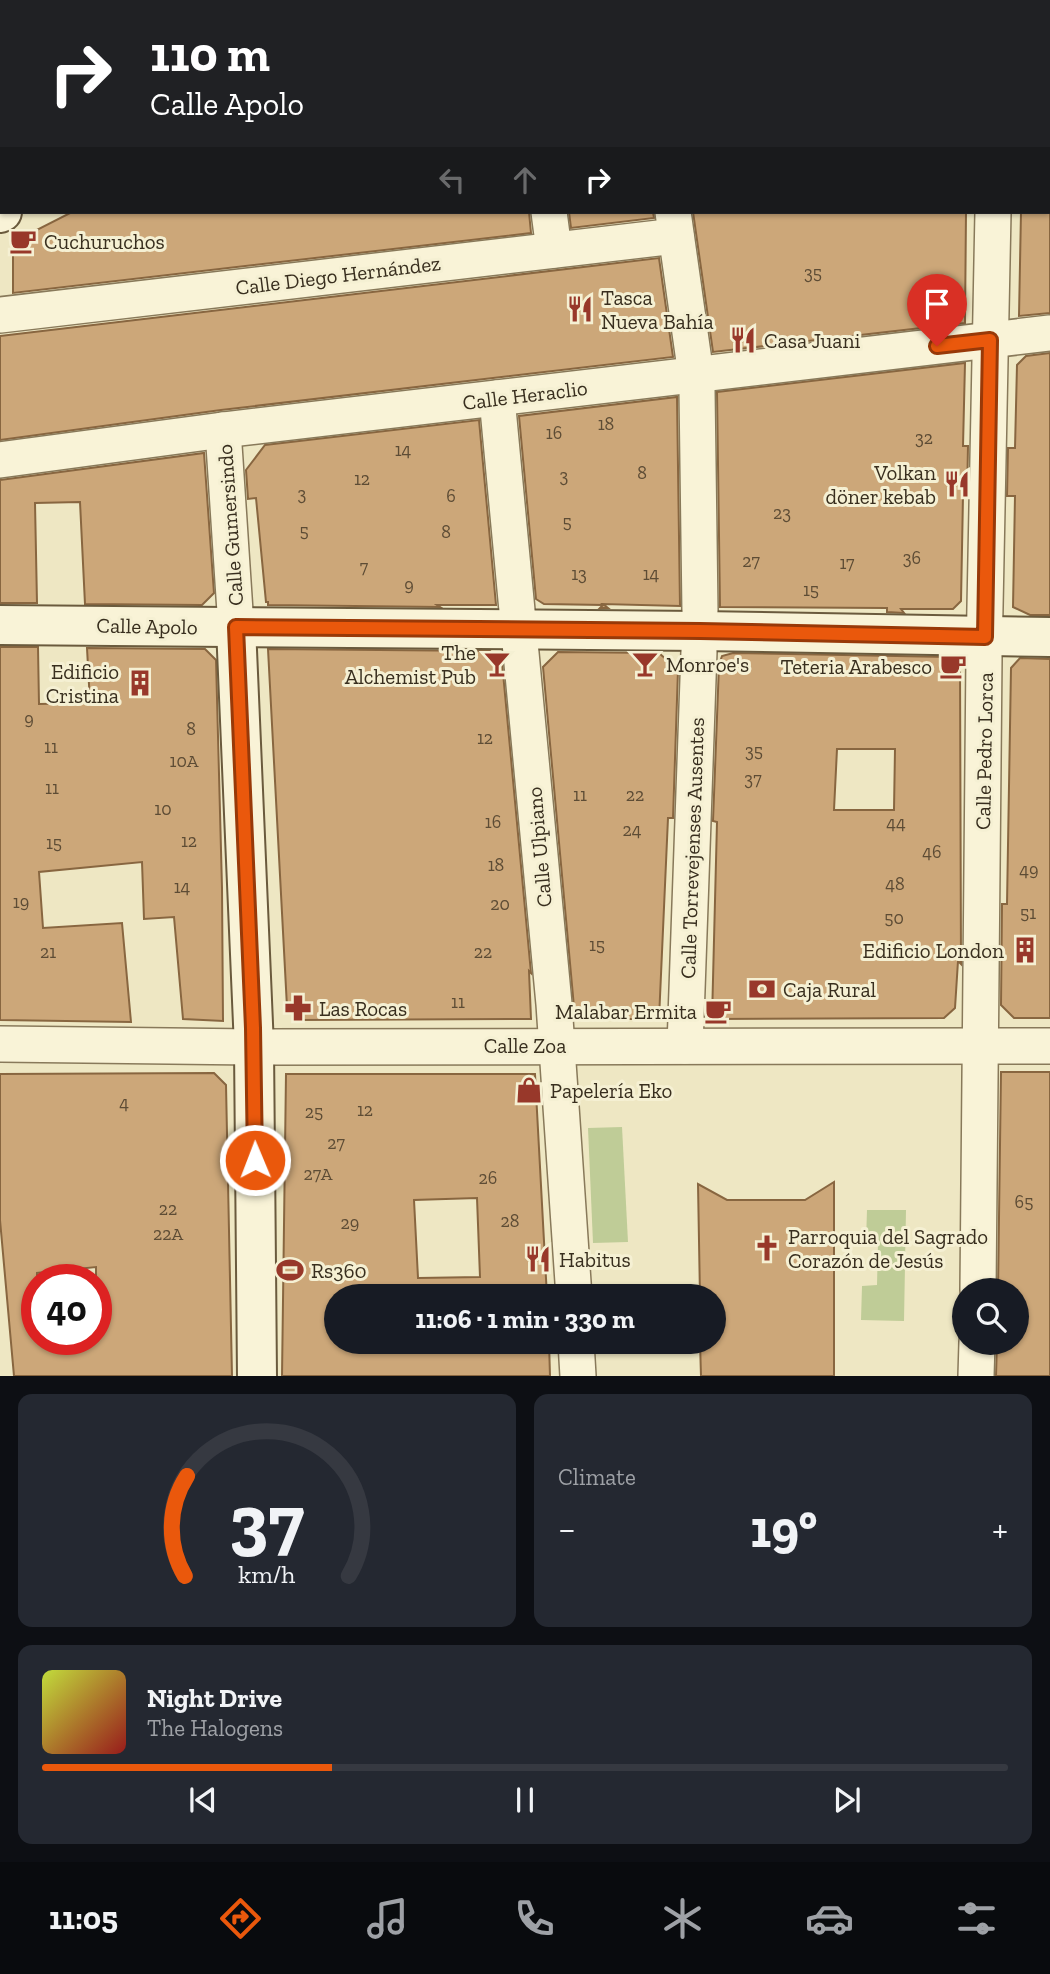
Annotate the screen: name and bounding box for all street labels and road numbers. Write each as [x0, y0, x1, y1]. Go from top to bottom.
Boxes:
street label: Calle Diego Hernández [234, 250, 442, 300]
street label: Calle Heraclio [461, 375, 589, 415]
street label: Calle Gumersindo [212, 443, 248, 607]
street label: Calle Apolo [96, 613, 198, 639]
street label: Calle Pedro Lorca [970, 672, 998, 830]
street label: Calle Torrevejenses Ausentes [675, 717, 710, 979]
street label: Calle Ulpiano [521, 786, 557, 908]
street label: Calle Zoa [484, 1033, 566, 1058]

